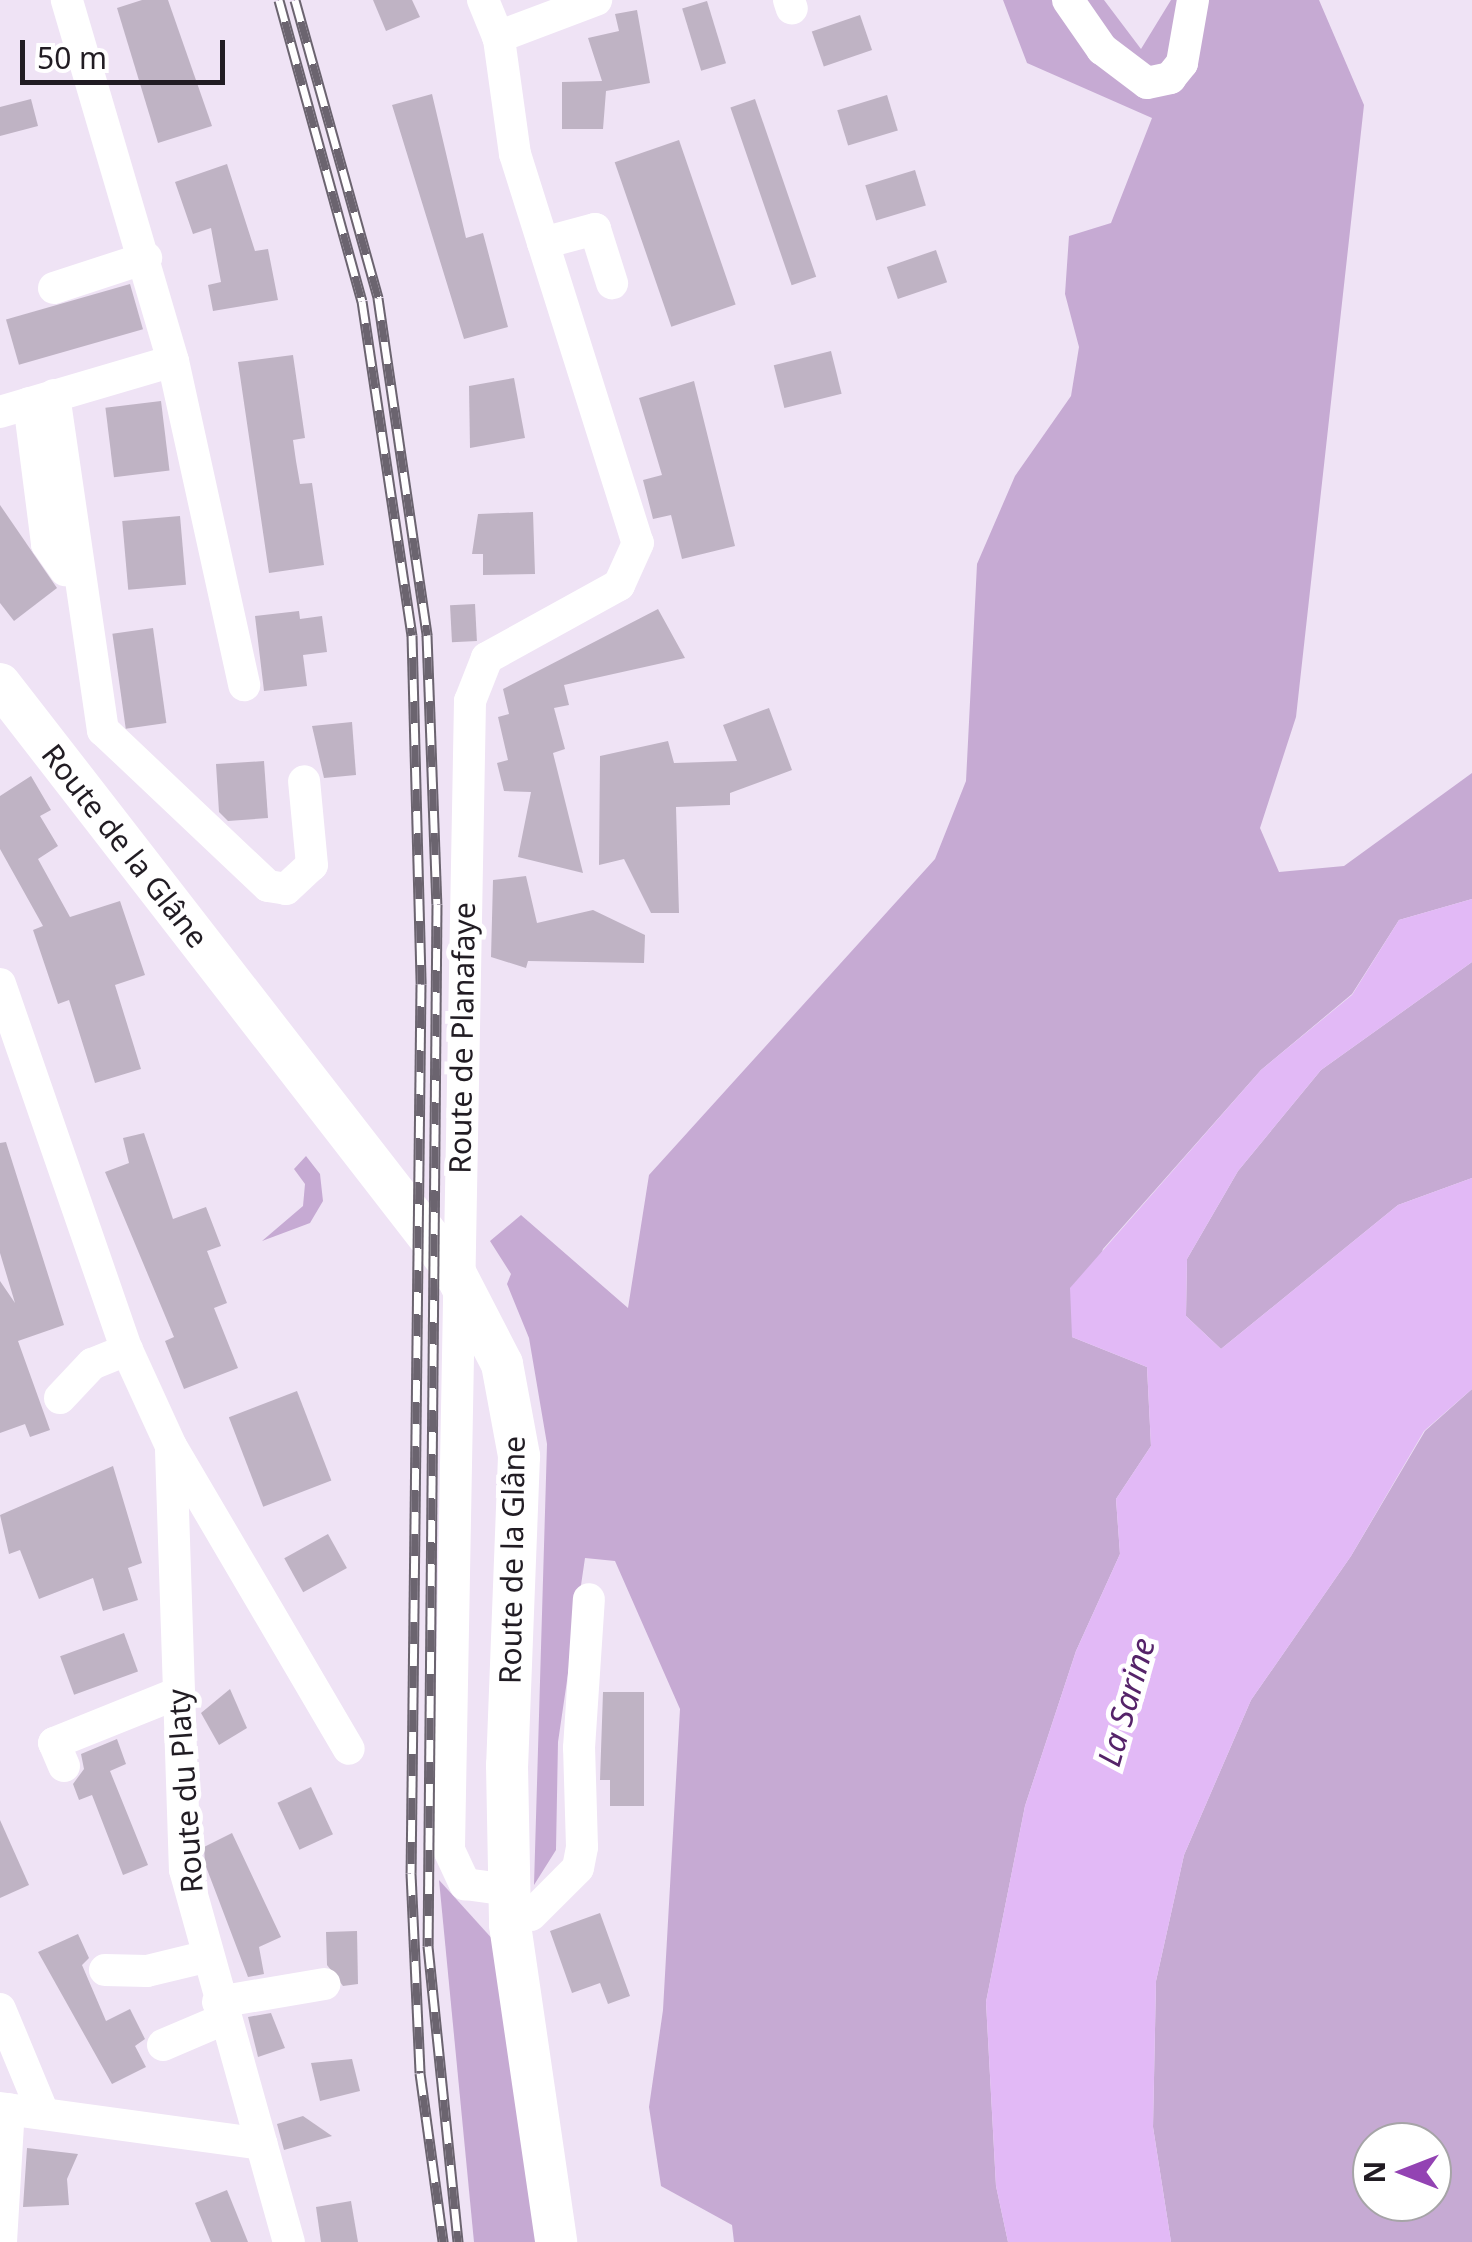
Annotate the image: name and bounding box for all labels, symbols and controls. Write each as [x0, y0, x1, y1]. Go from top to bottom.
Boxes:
scale bar [25, 20, 230, 82]
text: 50 m [37, 37, 107, 78]
street label: Route de la Glâne [34, 737, 216, 955]
street label: Route de Planafaye [442, 902, 482, 1174]
street label: Route de la Glâne [492, 1436, 532, 1684]
water label: La Sarine [1089, 1633, 1163, 1771]
street label: Route du Platy [160, 1688, 210, 1894]
north arrow [1352, 2122, 1452, 2222]
text: N [1355, 2161, 1393, 2183]

